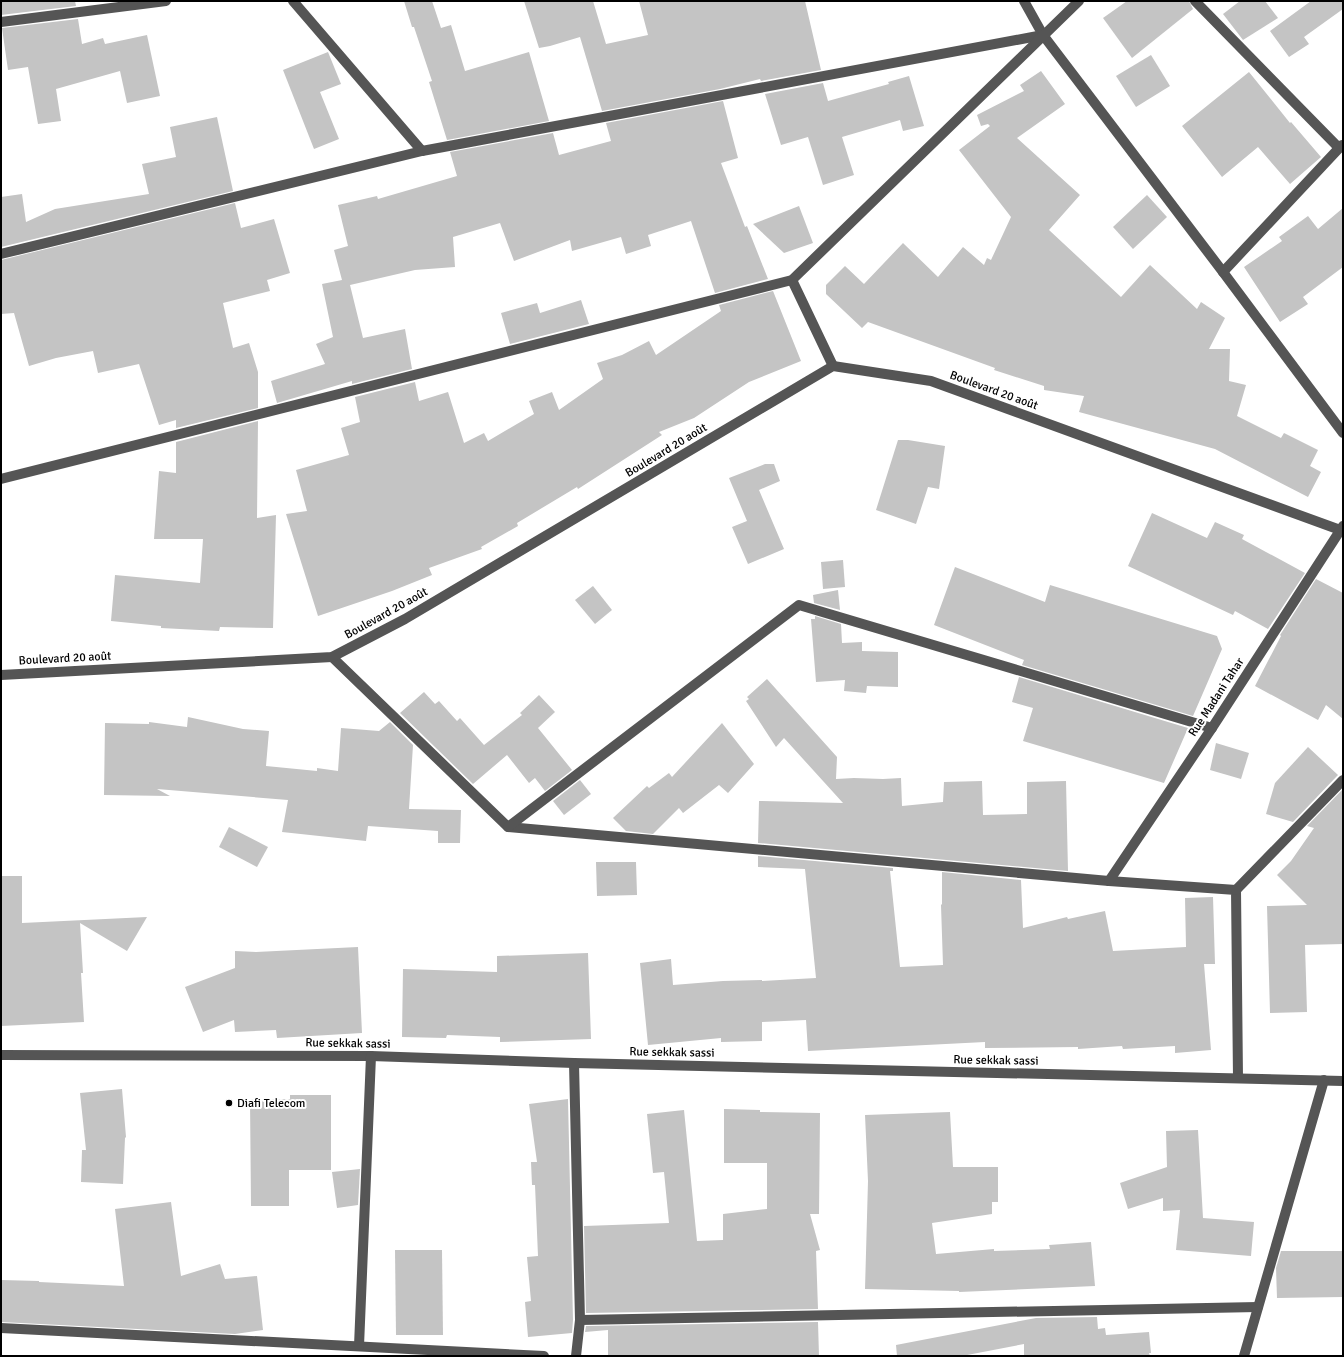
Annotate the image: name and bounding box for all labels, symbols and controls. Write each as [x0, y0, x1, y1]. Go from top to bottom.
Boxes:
street label: Boulevard 20 août [948, 368, 1040, 413]
street label: Boulevard 20 août [623, 420, 710, 481]
street label: Boulevard 20 août [342, 584, 430, 642]
street label: Boulevard 20 août [18, 649, 112, 668]
street label: Rue Madani Tahar [1185, 655, 1248, 739]
street label: Rue sekkak sassi [305, 1035, 391, 1052]
street label: Rue sekkak sassi [629, 1044, 715, 1061]
street label: Rue sekkak sassi [953, 1052, 1039, 1069]
place label: Diafi Telecom [237, 1096, 305, 1111]
marker: Diafi Telecom [224, 1098, 234, 1108]

